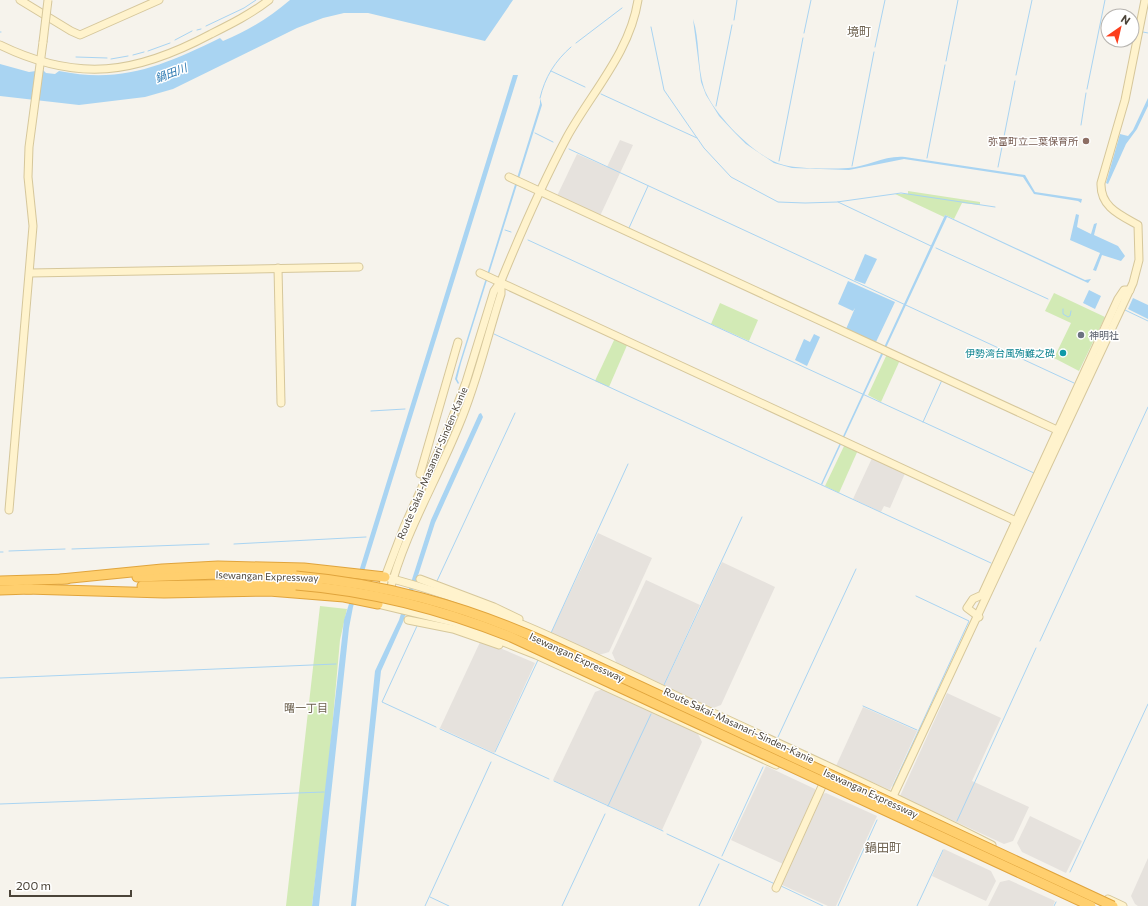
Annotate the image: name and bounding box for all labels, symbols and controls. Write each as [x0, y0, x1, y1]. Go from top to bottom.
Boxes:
north arrow [1100, 8, 1140, 48]
text: N [1119, 12, 1133, 27]
district label: 境町 [847, 24, 871, 38]
water label: 鍋田川 [153, 60, 189, 85]
place label: 弥富町立二葉保育所 [988, 135, 1078, 147]
marker: 弥富町立二葉保育所 [1081, 136, 1091, 146]
place label: 神明社 [1089, 329, 1119, 341]
marker: 神明社 [1076, 330, 1086, 340]
place label: 伊勢湾台風殉難之碑 [965, 347, 1055, 359]
marker: 伊勢湾台風殉難之碑 [1058, 348, 1068, 358]
street label: Route Sakai-Masanari-Sinden-Kanie [394, 385, 470, 541]
street label: Isewangan Expressway [215, 568, 319, 584]
street label: Isewangan Expressway [528, 630, 626, 684]
street label: Route Sakai-Masanari-Sinden-Kanie [662, 685, 816, 765]
district label: 曙一丁目 [284, 701, 328, 714]
street label: Isewangan Expressway [822, 766, 920, 820]
district label: 鍋田町 [865, 840, 901, 854]
scale bar [10, 872, 131, 898]
text: 200 m [16, 878, 51, 892]

